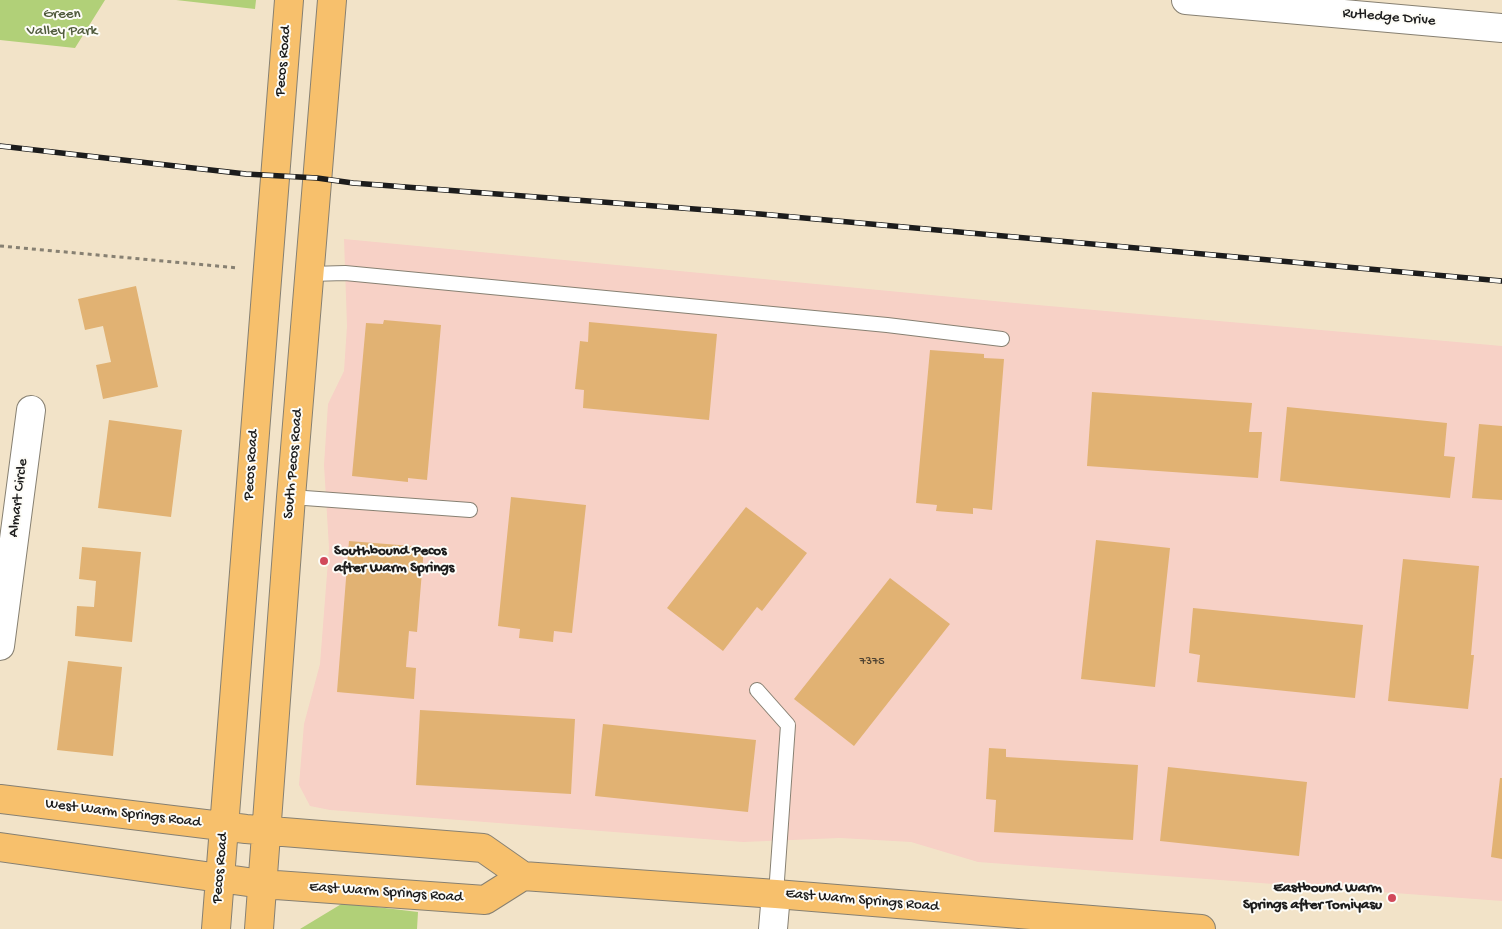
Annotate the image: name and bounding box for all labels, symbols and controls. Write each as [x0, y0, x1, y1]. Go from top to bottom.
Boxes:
street label: Rutledge Drive [1342, 5, 1436, 31]
park label: Green Valley Park [27, 6, 97, 41]
street label: Pecos Road [272, 25, 296, 97]
street label: South Pecos Road [280, 408, 308, 520]
street label: Pecos Road [241, 429, 263, 501]
street label: Almart Circle [5, 458, 33, 538]
place label: Southbound Pecos after Warm Springs [334, 543, 454, 578]
marker: Southbound Pecos after Warm Springs [318, 555, 330, 567]
house number: 7375 [859, 655, 885, 669]
street label: West Warm Springs Road [44, 796, 202, 832]
street label: Pecos Road [209, 832, 233, 904]
street label: East Warm Springs Road [309, 879, 463, 907]
place label: Eastbound Warm Springs after Tomiyasu [1243, 880, 1382, 915]
street label: East Warm Springs Road [785, 885, 939, 917]
marker: Eastbound Warm Springs after Tomiyasu [1386, 892, 1398, 904]

